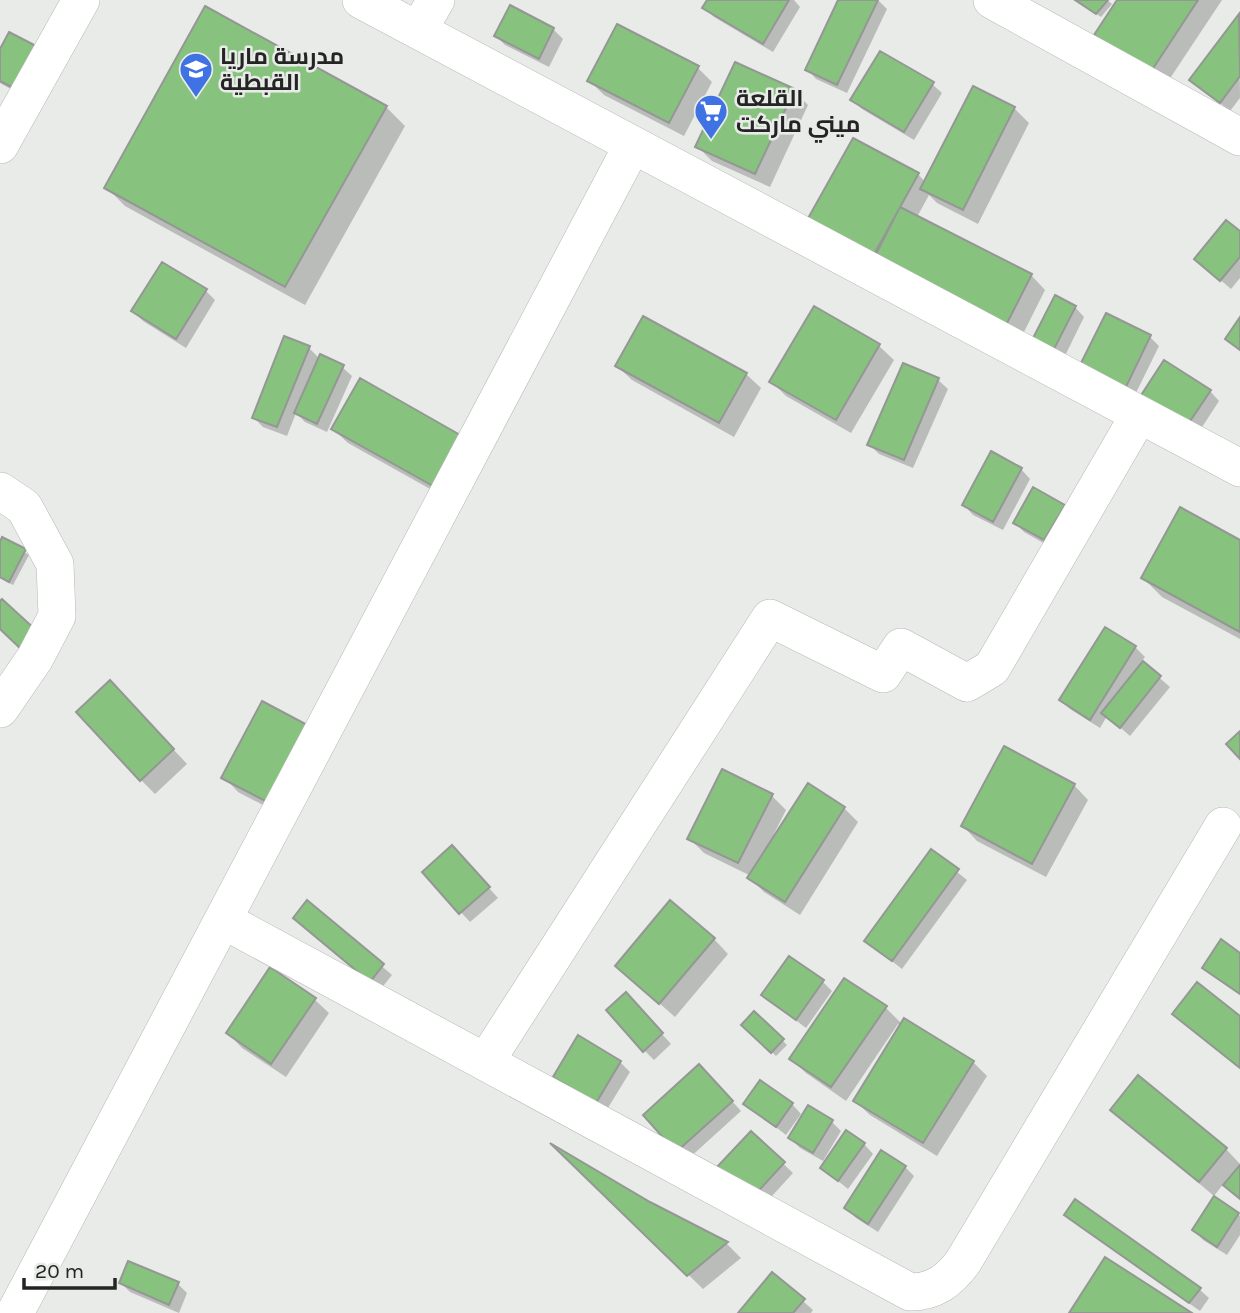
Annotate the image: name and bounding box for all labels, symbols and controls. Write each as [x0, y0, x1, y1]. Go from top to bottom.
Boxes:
place label: مدرسة ماريا القبطية [220, 43, 344, 96]
school or university icon: مدرسة ماريا القبطية [177, 50, 215, 99]
place label: القلعة ميني ماركت [736, 85, 861, 143]
supermarket icon: القلعة ميني ماركت [692, 92, 730, 141]
scale bar [24, 1246, 116, 1290]
text: 20 m [35, 1259, 84, 1283]

